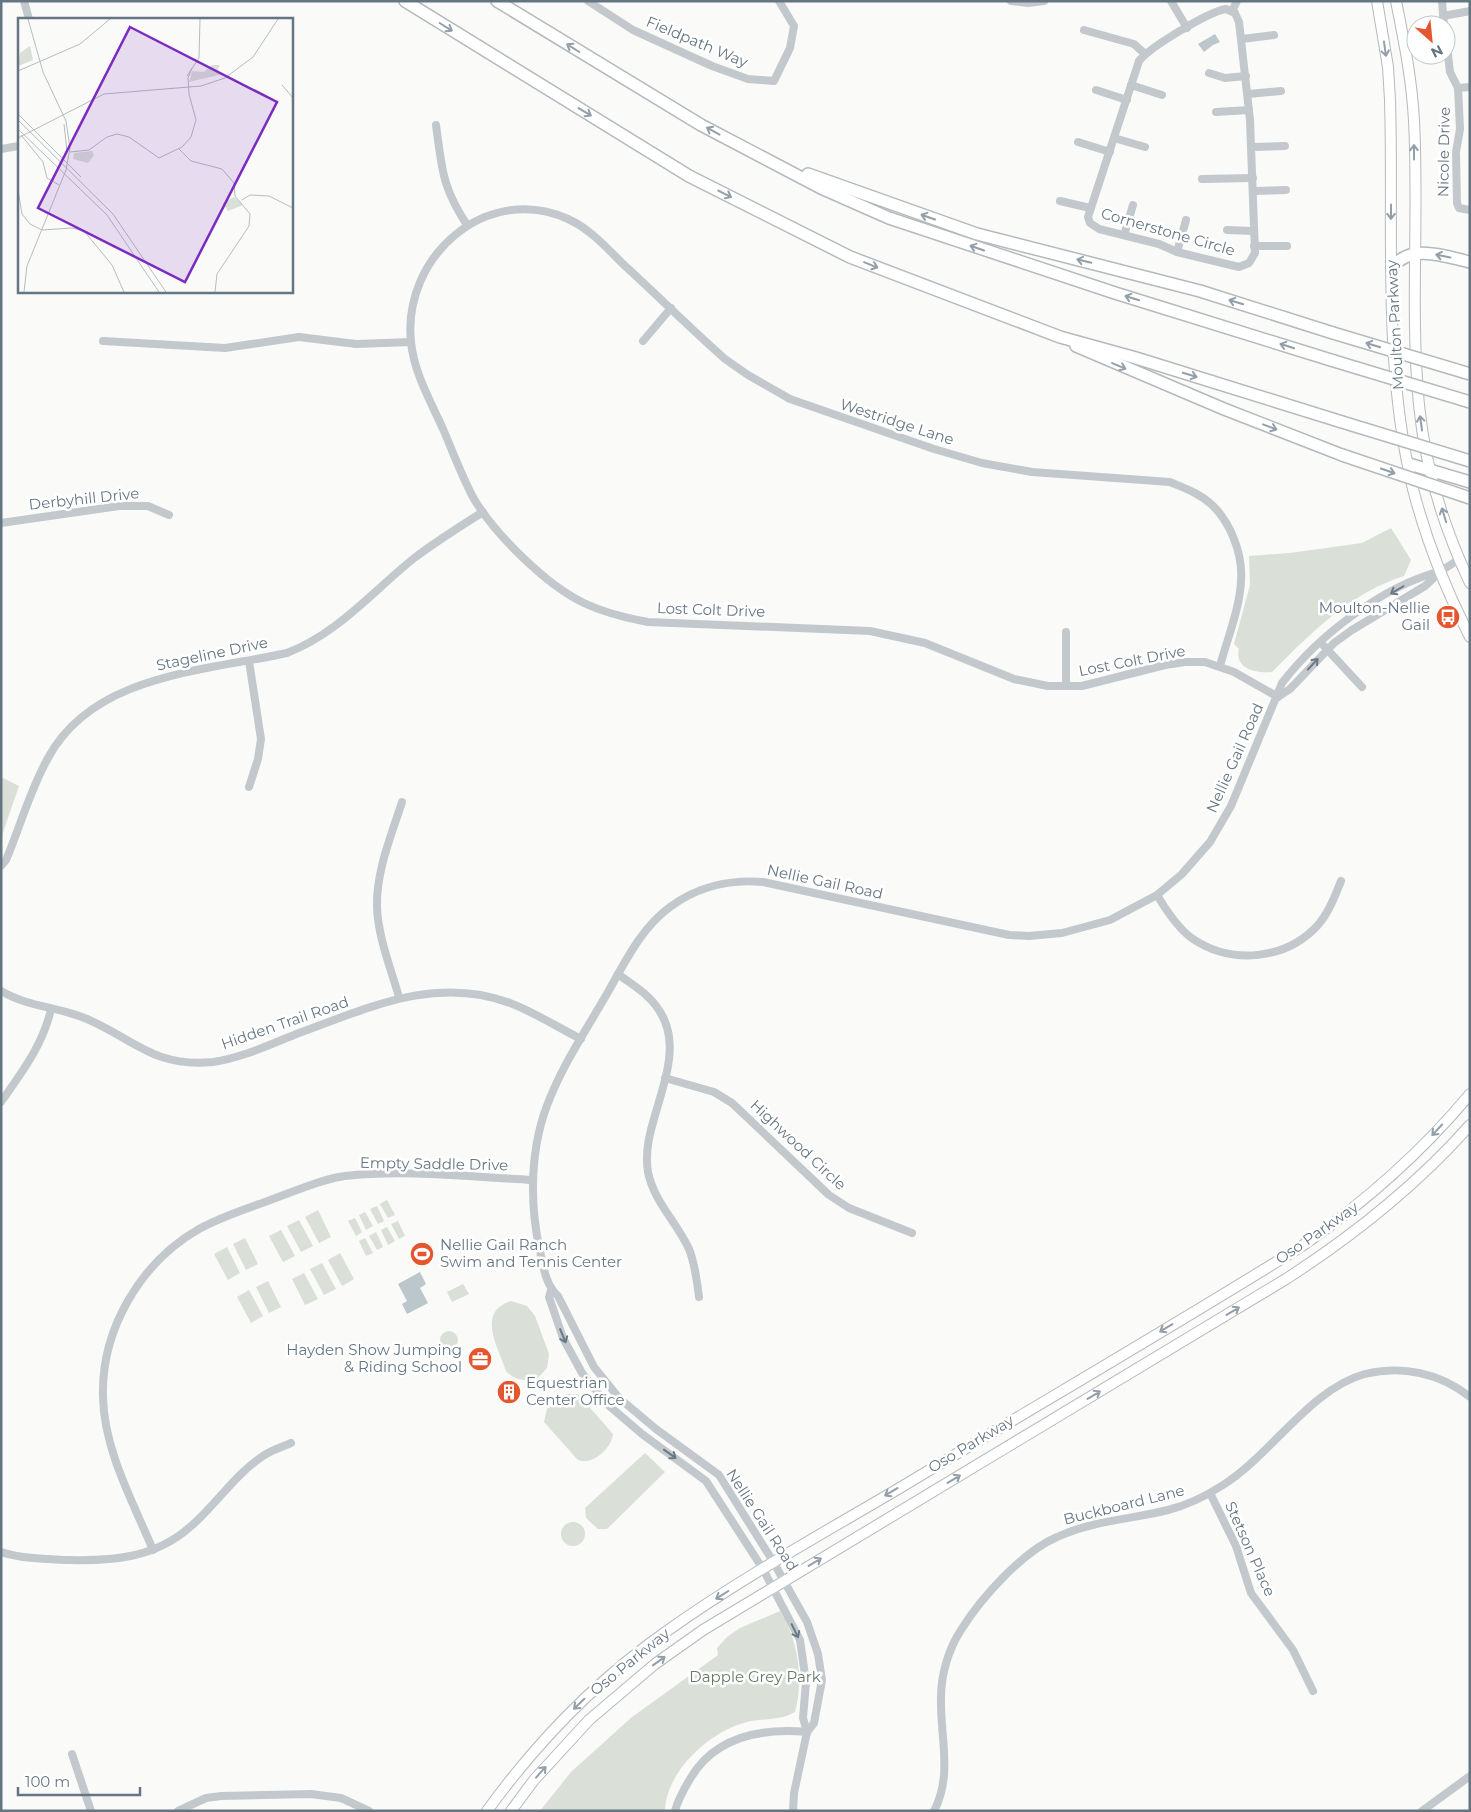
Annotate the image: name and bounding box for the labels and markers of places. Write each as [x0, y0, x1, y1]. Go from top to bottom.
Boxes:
place label: Moulton-Nellie Gail [1319, 598, 1430, 634]
bus stop icon: Moulton-Nellie Gail [1435, 604, 1461, 630]
place label: Nellie Gail Ranch Swim and Tennis Center [440, 1235, 622, 1271]
sports icon: Nellie Gail Ranch Swim and Tennis Center [409, 1241, 435, 1267]
place label: Hayden Show Jumping & Riding School [286, 1340, 462, 1376]
office icon: Hayden Show Jumping & Riding School [467, 1346, 493, 1372]
place label: Equestrian Center Office [526, 1373, 624, 1409]
building icon: Equestrian Center Office [496, 1379, 522, 1405]

